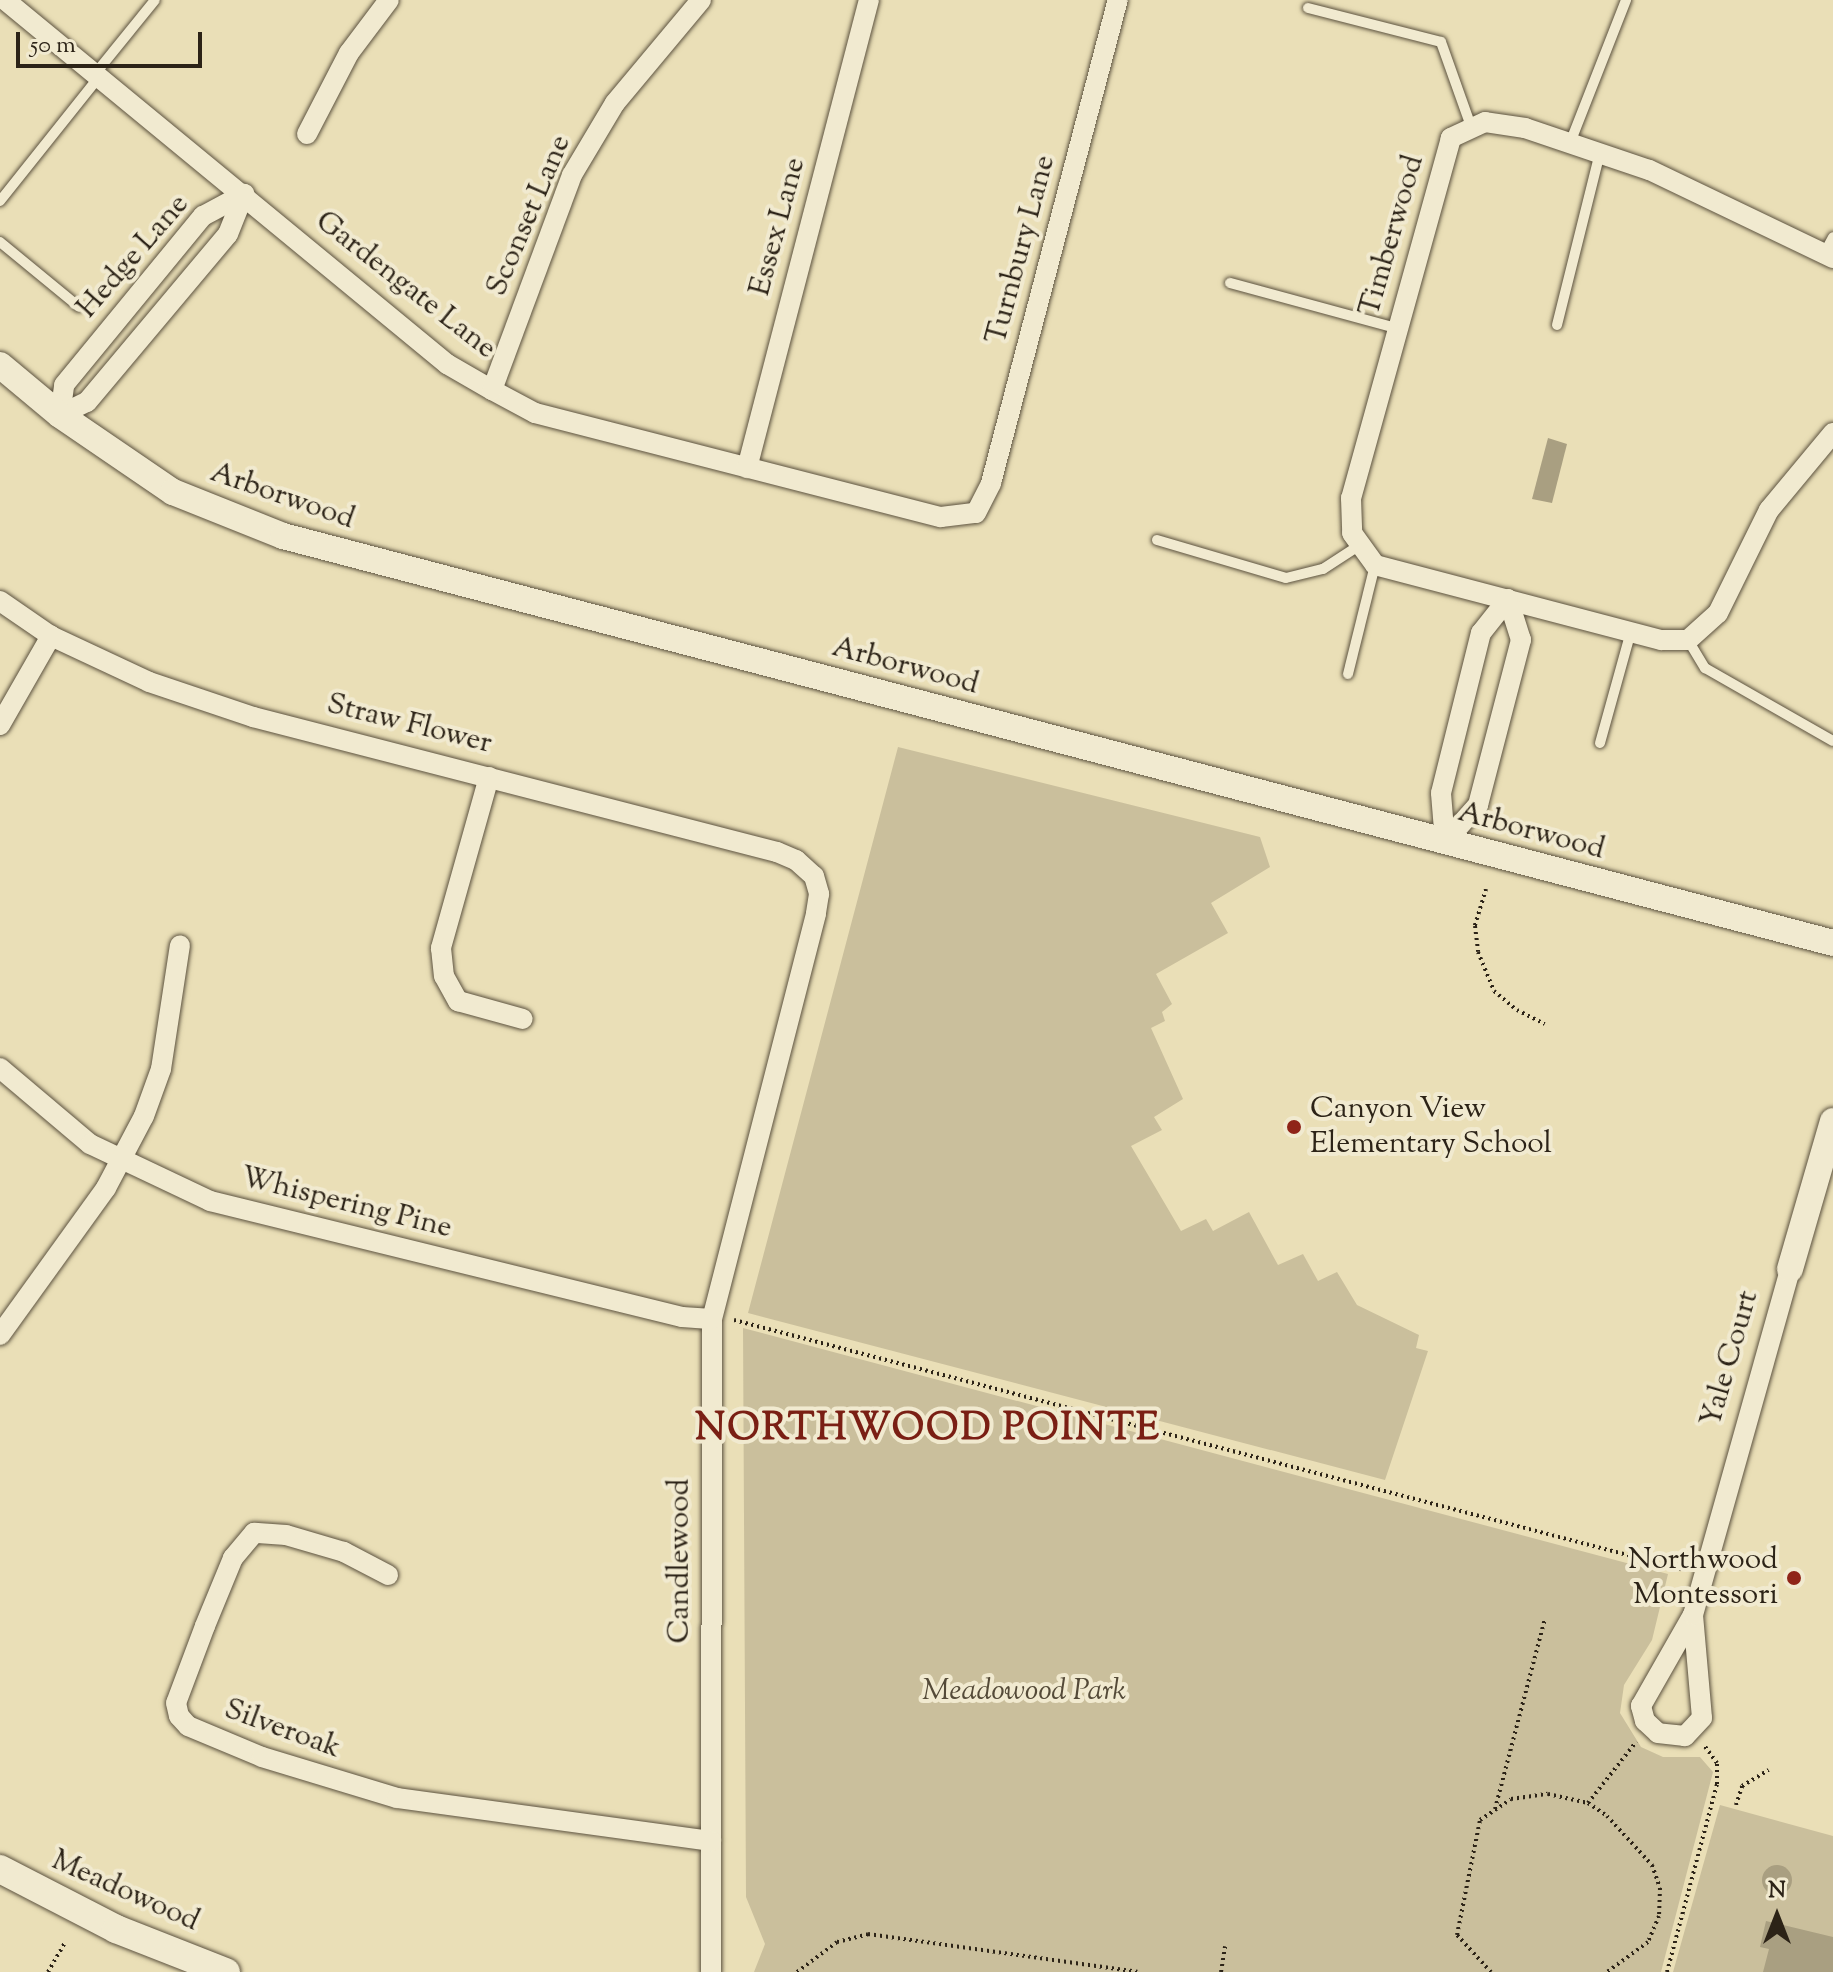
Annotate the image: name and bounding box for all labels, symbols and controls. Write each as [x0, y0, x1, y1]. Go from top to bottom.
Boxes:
scale bar [20, 16, 206, 66]
text: 50 m [30, 29, 76, 63]
street label: Sconset Lane [480, 130, 580, 302]
street label: Timberwood [1353, 151, 1433, 321]
street label: Turnbury Lane [980, 152, 1064, 348]
street label: Essex Lane [743, 154, 815, 300]
street label: Hedge Lane [70, 188, 198, 326]
street label: Gardengate Lane [307, 204, 503, 368]
street label: Arborwood [205, 456, 359, 538]
street label: Arborwood [828, 630, 982, 704]
street label: Straw Flower [323, 687, 495, 763]
street label: Arborwood [1454, 795, 1608, 869]
place label: Canyon View Elementary School [1310, 1092, 1552, 1162]
marker: Canyon View Elementary School [1285, 1118, 1303, 1136]
street label: Whispering Pine [237, 1160, 455, 1248]
street label: Yale Court [1694, 1287, 1768, 1431]
district label: NORTHWOOD POINTE [695, 1408, 1161, 1454]
street label: Candlewood [663, 1479, 699, 1643]
place label: Northwood Montessori [1628, 1543, 1778, 1614]
marker: Northwood Montessori [1785, 1569, 1803, 1587]
park label: Meadowood Park [922, 1674, 1126, 1710]
street label: Silveroak [219, 1692, 345, 1768]
street label: Meadowood [45, 1843, 205, 1941]
north arrow [1737, 1876, 1817, 1956]
text: N [1768, 1876, 1786, 1908]

